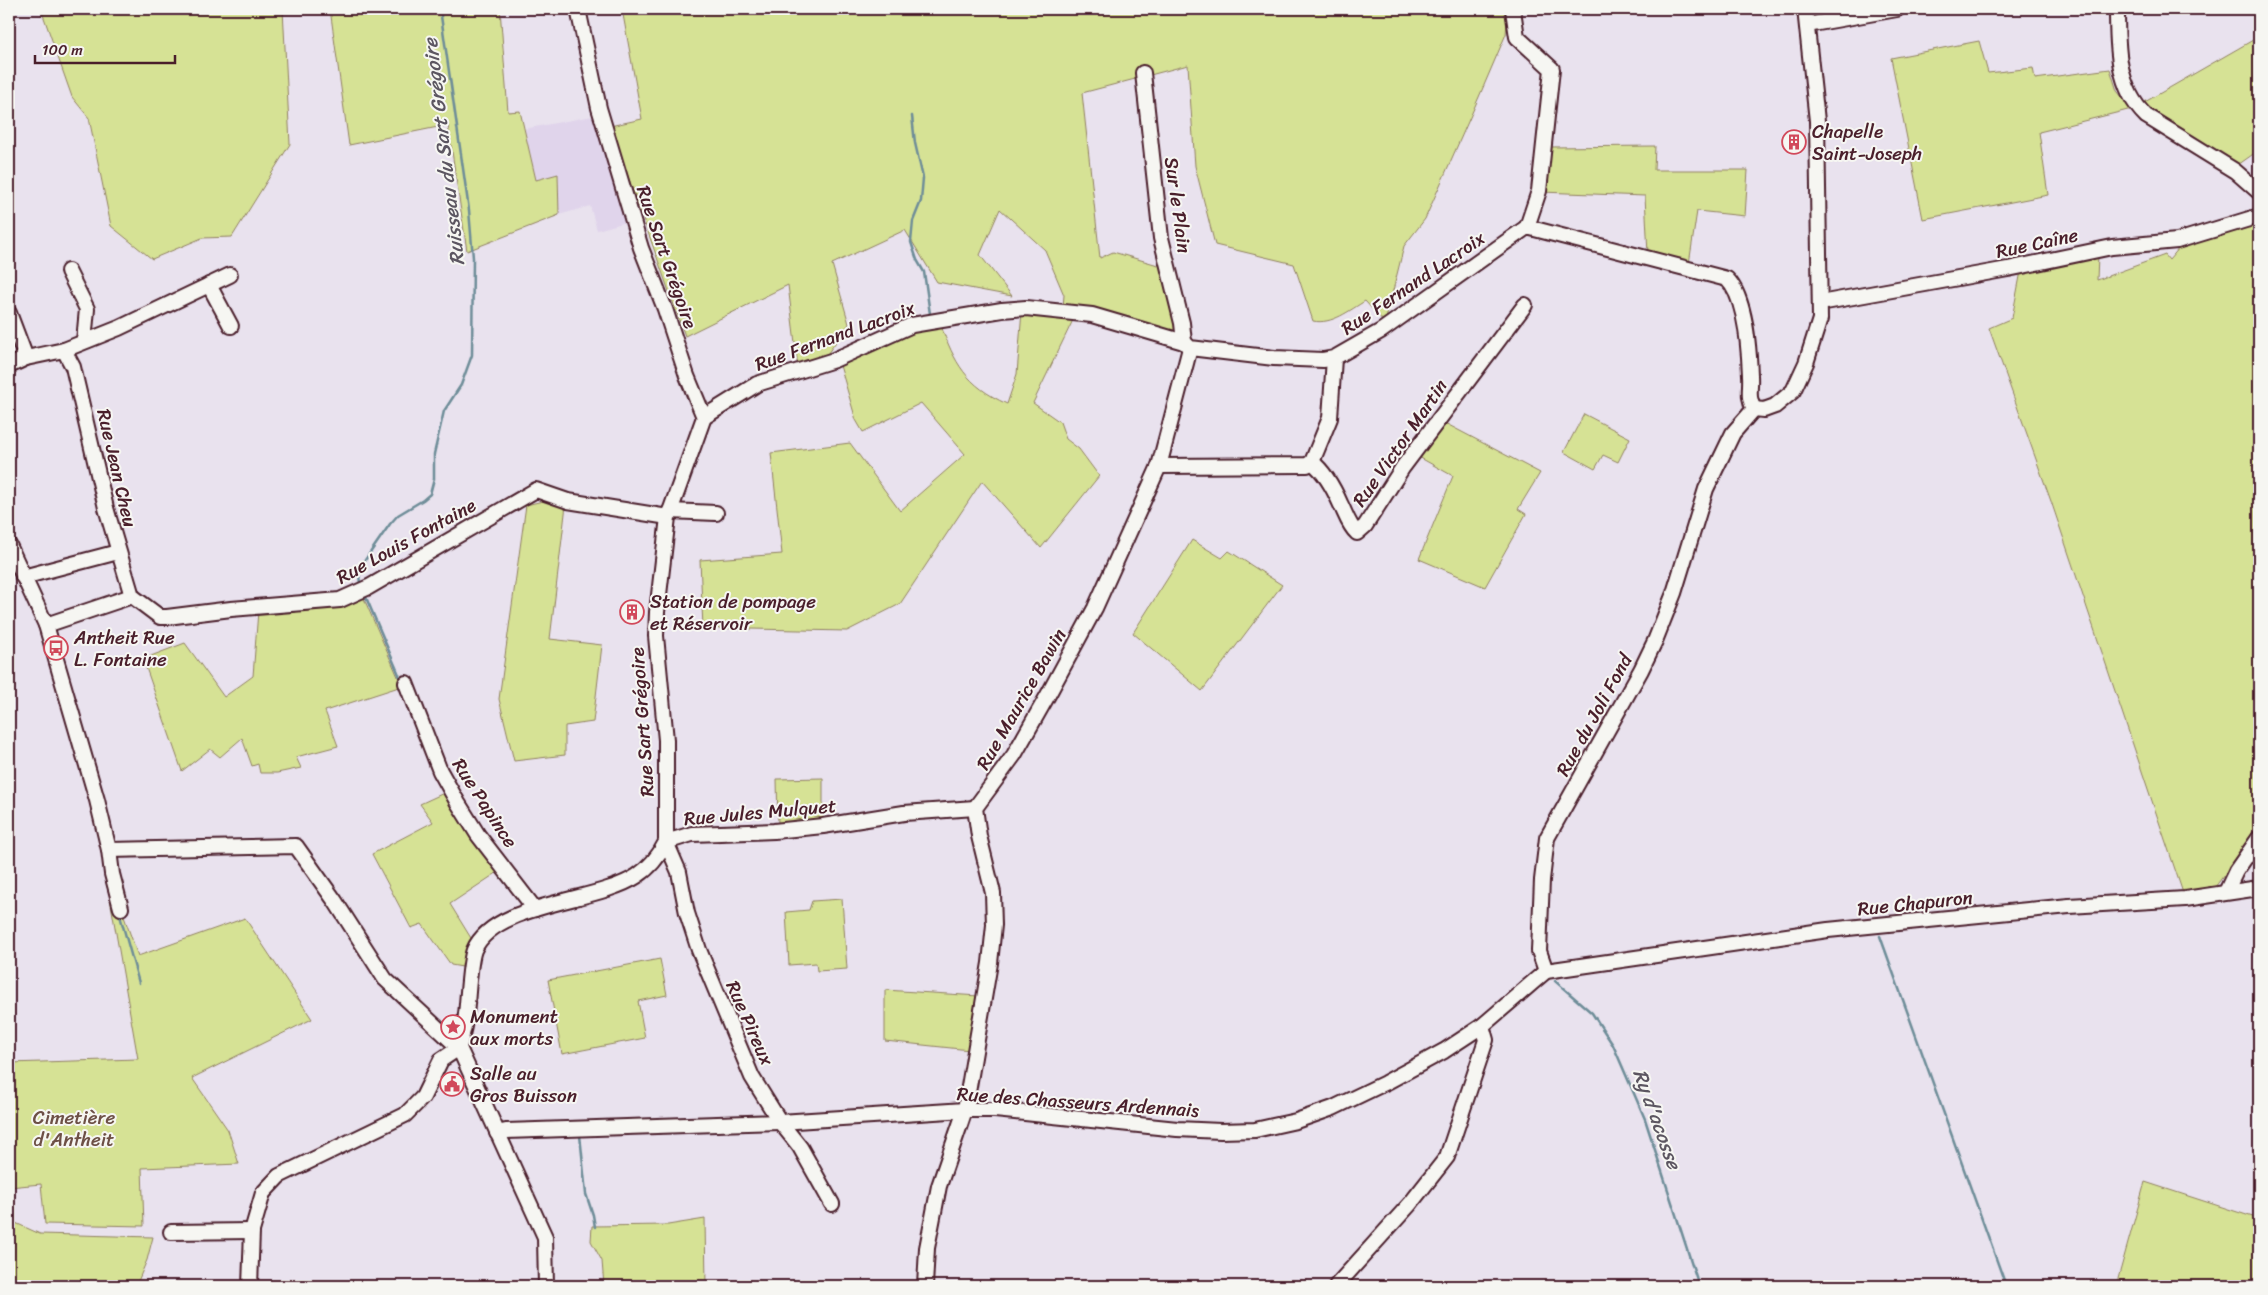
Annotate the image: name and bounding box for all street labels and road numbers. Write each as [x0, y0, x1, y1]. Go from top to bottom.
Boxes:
street label: Sur le Plain [1155, 155, 1201, 255]
street label: Rue Sart Grégoire [627, 181, 707, 333]
street label: Rue Caîne [1993, 218, 2081, 268]
street label: Rue Fernand Lacroix [1334, 222, 1492, 344]
street label: Rue Fernand Lacroix [750, 292, 920, 380]
street label: Rue Victor Martin [1344, 372, 1456, 514]
street label: Rue Jean Cheu [87, 406, 147, 530]
street label: Rue Louis Fontaine [330, 489, 482, 593]
street label: Rue Maurice Bawin [967, 622, 1075, 776]
street label: Rue Sart Grégoire [620, 646, 664, 798]
street label: Rue du Joli Fond [1547, 646, 1642, 782]
street label: Rue Papince [443, 751, 527, 855]
street label: Rue Jules Mulquet [682, 789, 838, 835]
street label: Rue Chapuron [1856, 881, 1974, 925]
street label: Rue Pireux [717, 975, 784, 1071]
street label: Rue des Chasseurs Ardennais [956, 1077, 1200, 1127]

